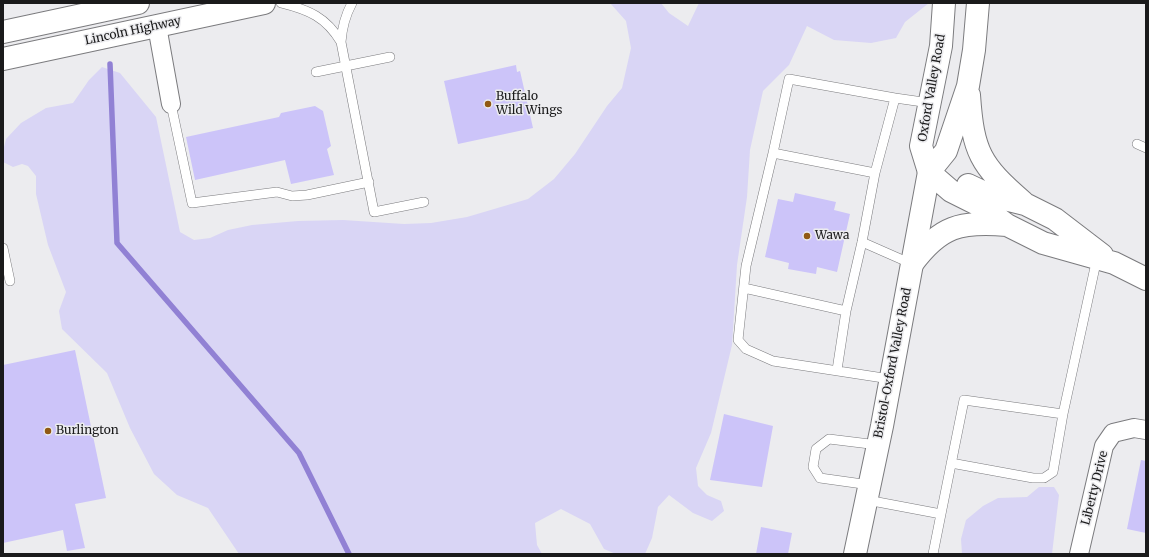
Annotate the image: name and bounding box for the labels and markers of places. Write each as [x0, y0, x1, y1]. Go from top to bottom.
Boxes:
place label: Buffalo Wild Wings [496, 90, 562, 118]
marker: Buffalo Wild Wings [483, 99, 493, 109]
place label: Wawa [815, 229, 849, 243]
marker: Wawa [802, 231, 812, 241]
place label: Burlington [56, 424, 119, 438]
marker: Burlington [43, 426, 53, 436]

